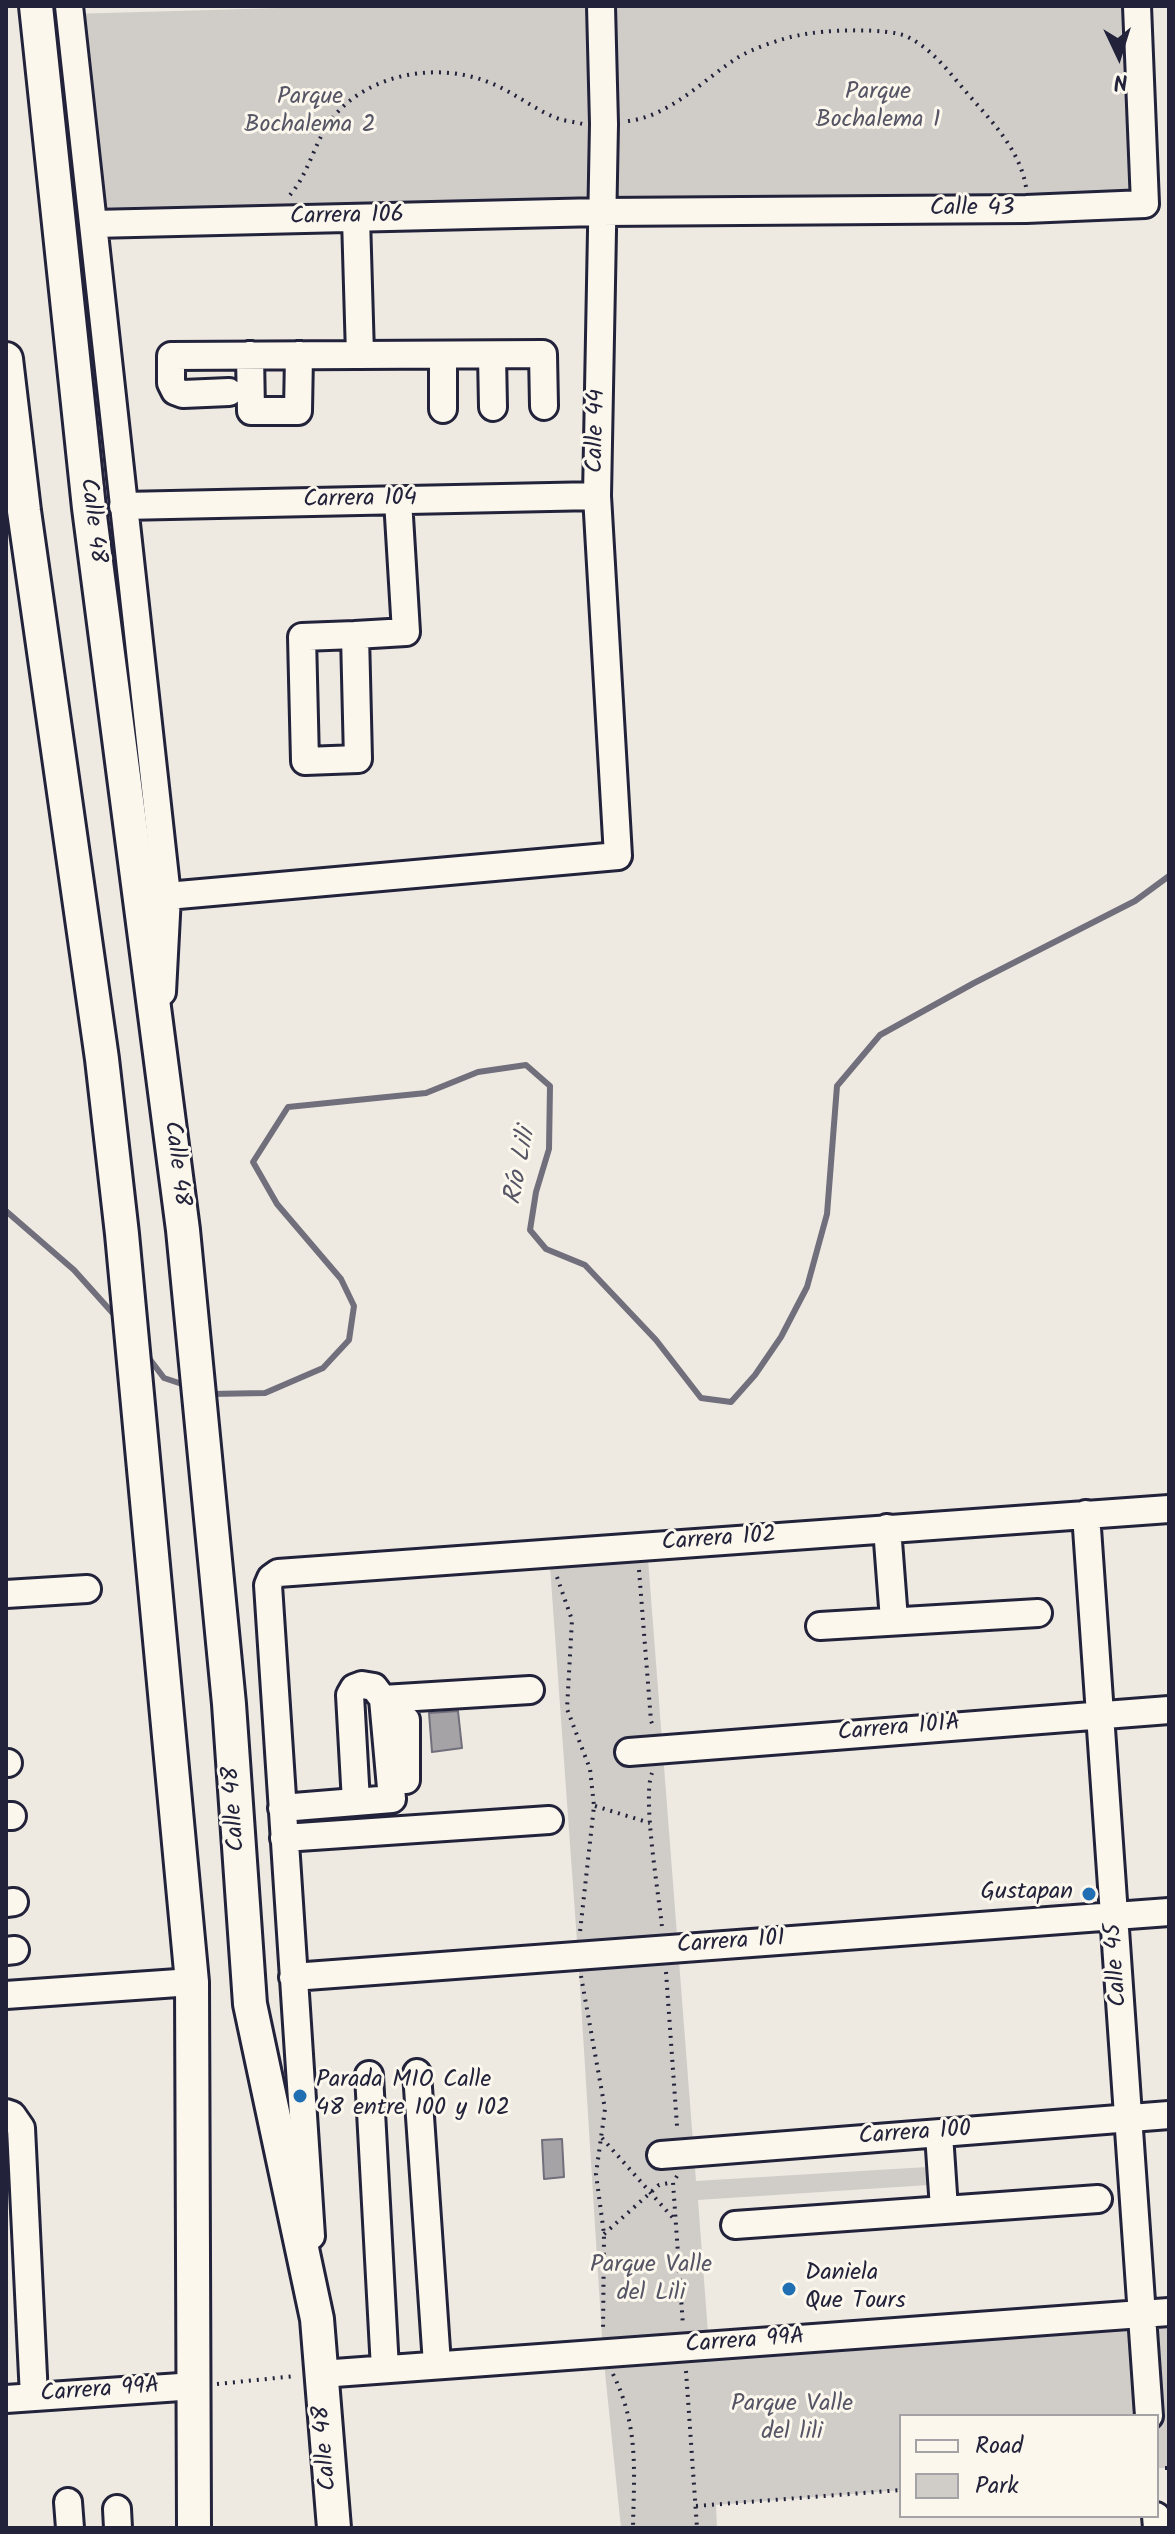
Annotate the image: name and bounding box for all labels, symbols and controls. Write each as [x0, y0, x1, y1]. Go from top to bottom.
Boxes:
north arrow [1079, 16, 1159, 96]
text: N [1113, 62, 1129, 98]
park label: Parque Bochalema 1 [815, 80, 941, 136]
park label: Parque Bochalema 2 [244, 85, 376, 141]
street label: Calle 43 [930, 196, 1014, 224]
street label: Carrera 106 [290, 203, 404, 233]
street label: Calle 44 [583, 389, 613, 473]
street label: Calle 48 [71, 477, 111, 565]
street label: Carrera 104 [303, 486, 417, 516]
street label: Calle 48 [155, 1120, 195, 1208]
water label: Río Lili [499, 1126, 545, 1208]
street label: Carrera 102 [661, 1523, 777, 1559]
street label: Carrera 101A [837, 1710, 961, 1750]
street label: Calle 48 [219, 1765, 253, 1853]
place label: Gustapan [981, 1880, 1073, 1908]
marker: Gustapan [1080, 1885, 1098, 1903]
street label: Calle 45 [1101, 1922, 1135, 2008]
street label: Carrera 101 [676, 1926, 786, 1962]
place label: Parada MIO Calle 48 entre 100 y 102 [316, 2068, 510, 2124]
marker: Parada MIO Calle 48 entre 100 y 102 [291, 2087, 309, 2105]
street label: Carrera 100 [858, 2117, 972, 2153]
park label: Parque Valle del Lili [590, 2253, 712, 2309]
place label: Daniela Que Tours [805, 2261, 906, 2317]
marker: Daniela Que Tours [780, 2280, 798, 2298]
street label: Carrera 99A [685, 2324, 805, 2362]
street label: Carrera 99A [40, 2373, 160, 2411]
park label: Parque Valle del lili [731, 2392, 853, 2448]
street label: Calle 48 [309, 2404, 345, 2492]
legend [899, 2414, 1159, 2518]
text: Road [975, 2427, 1023, 2466]
text: Park [975, 2467, 1019, 2506]

